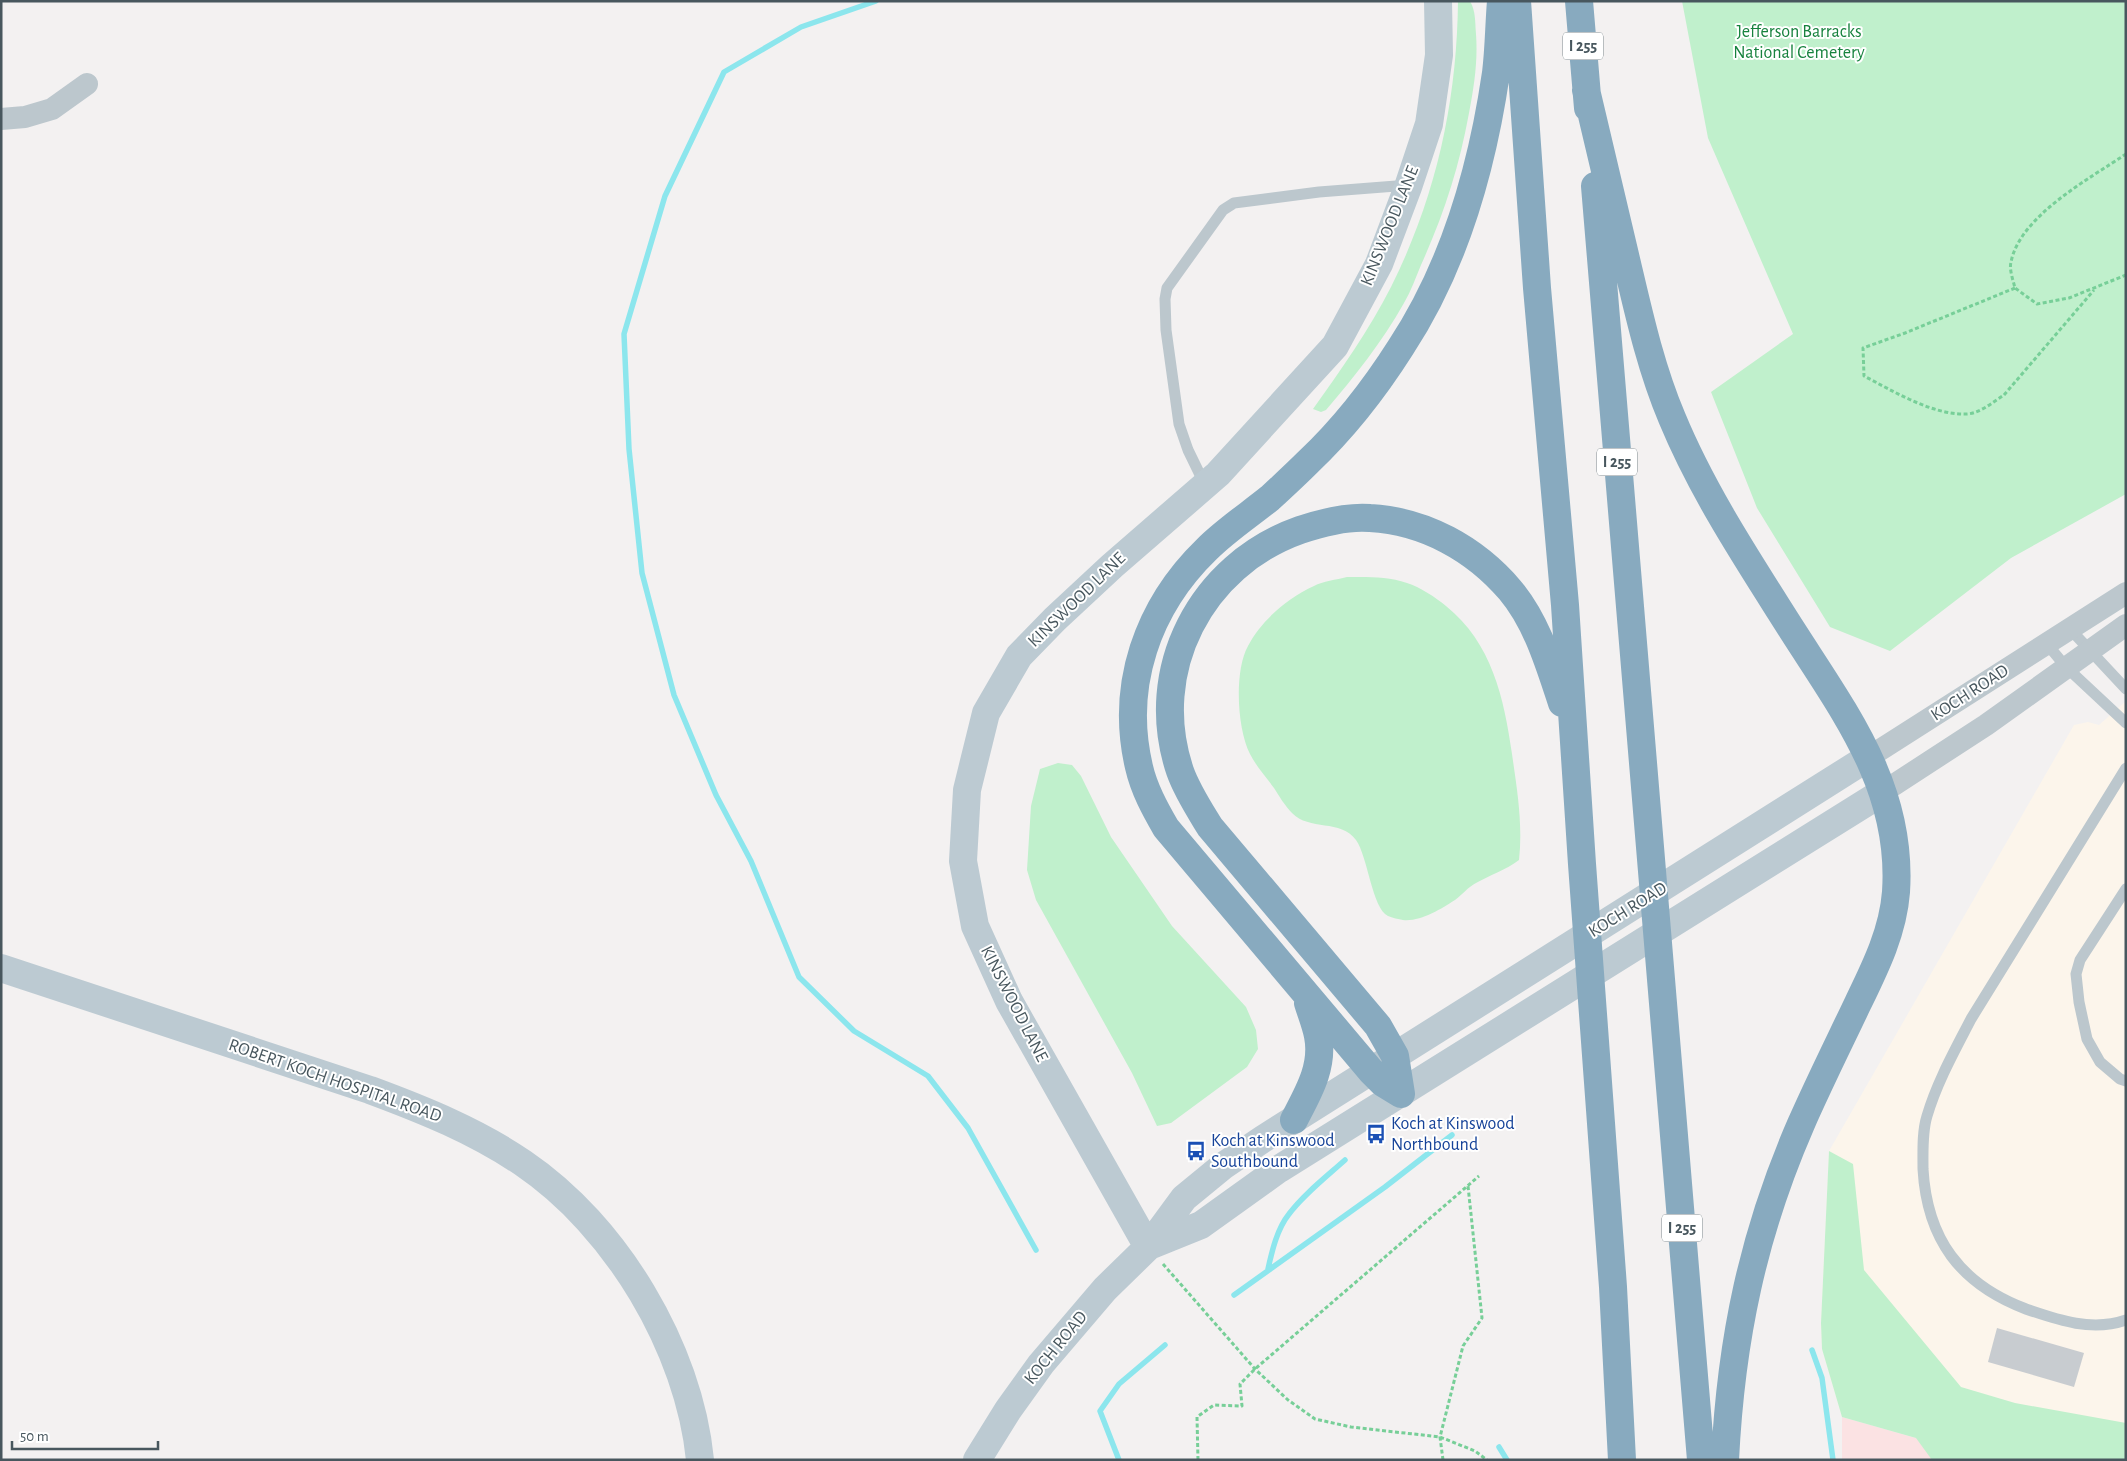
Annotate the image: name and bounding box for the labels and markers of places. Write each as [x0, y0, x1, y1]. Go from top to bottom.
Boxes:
place label: Koch at Kinswood Northbound [1391, 1115, 1515, 1154]
bus stop icon: Koch at Kinswood Northbound [1365, 1123, 1387, 1145]
place label: Koch at Kinswood Southbound [1211, 1132, 1335, 1171]
bus stop icon: Koch at Kinswood Southbound [1185, 1140, 1207, 1162]

